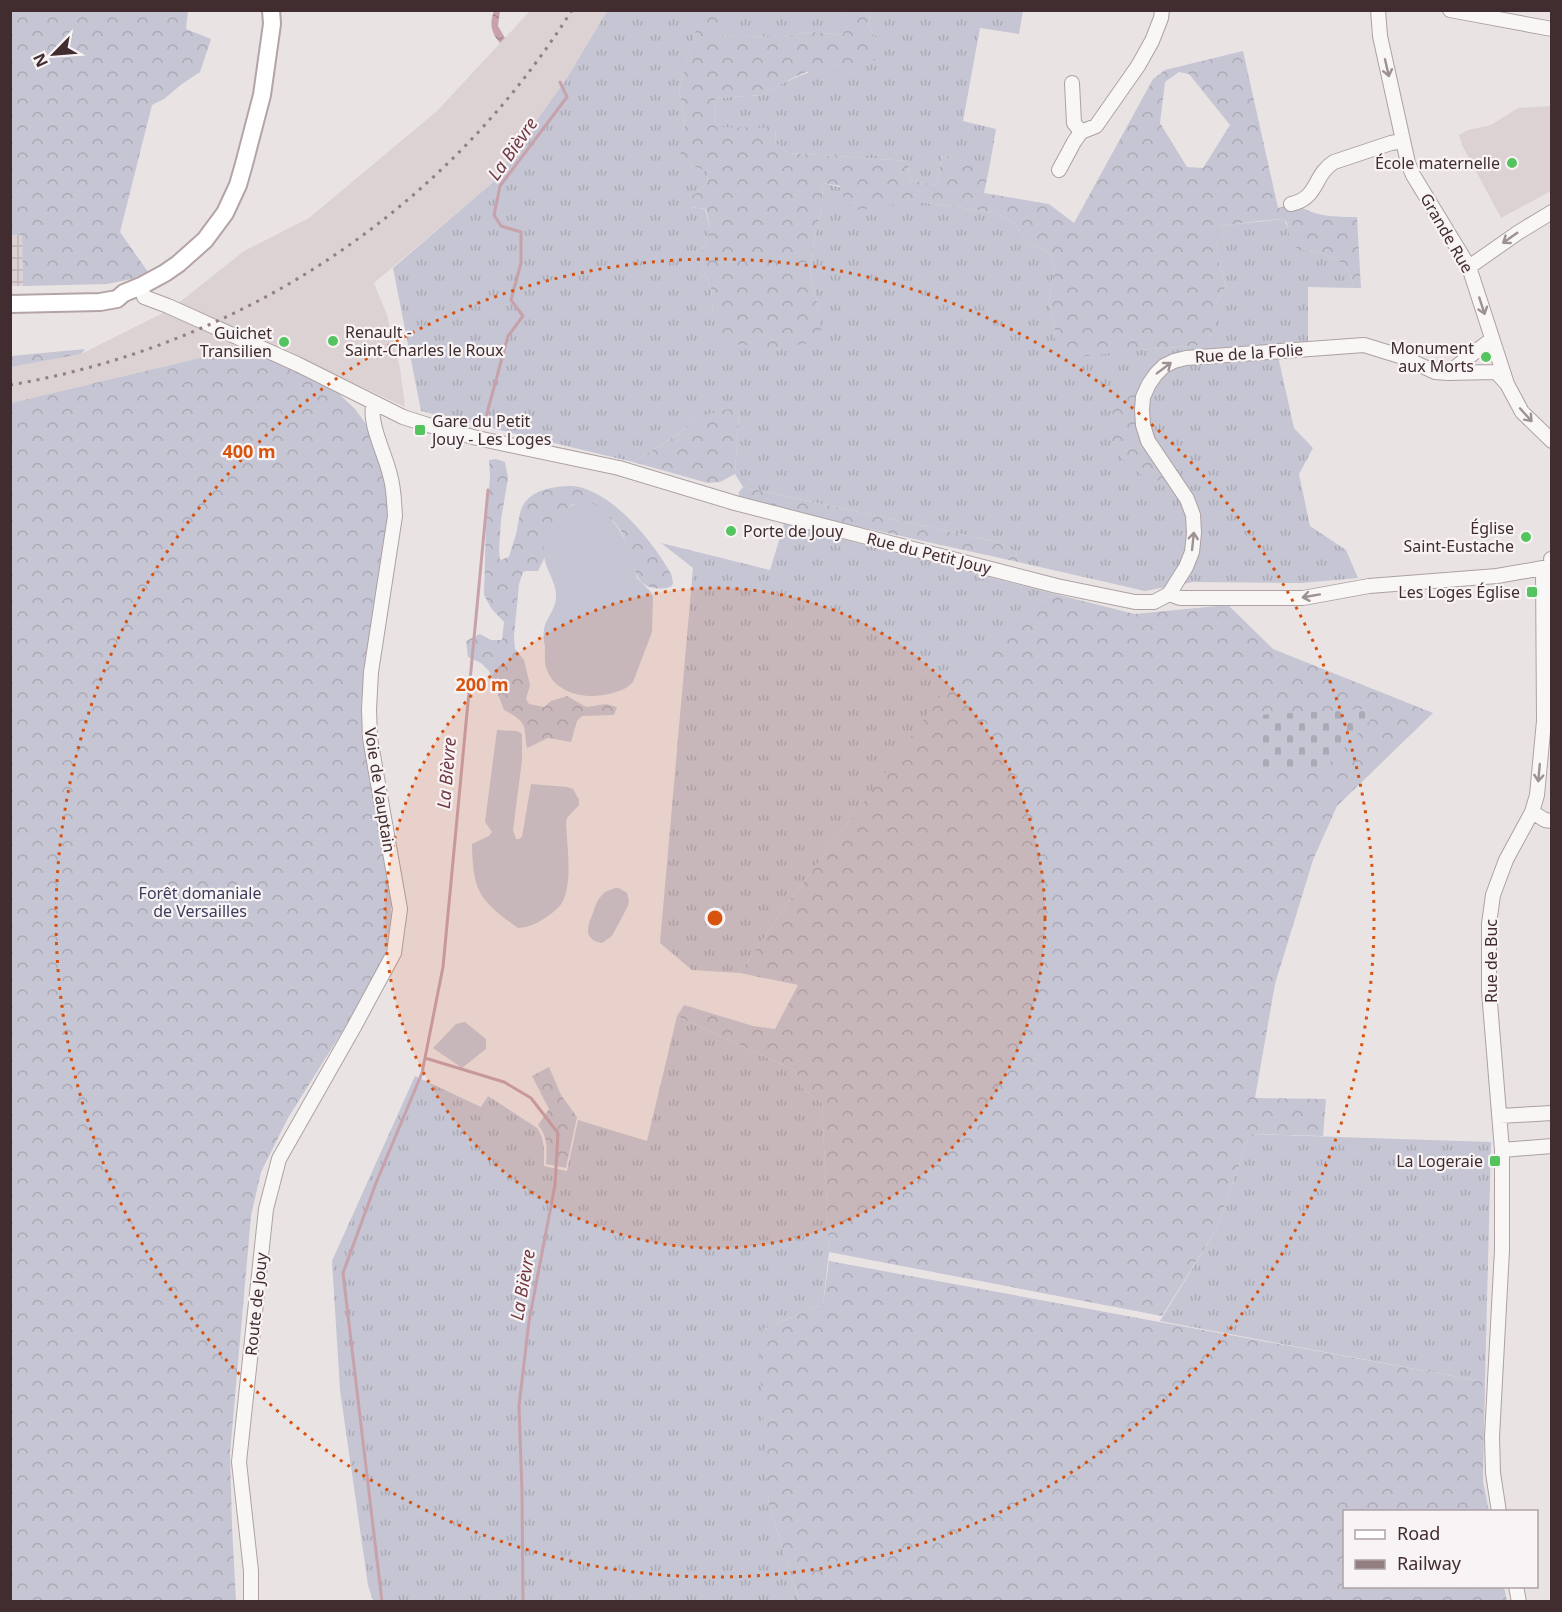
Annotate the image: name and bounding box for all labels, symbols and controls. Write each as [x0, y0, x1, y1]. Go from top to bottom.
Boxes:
north arrow [24, 24, 84, 84]
text: N [28, 50, 53, 71]
one-way arrow [1382, 58, 1394, 77]
water label: La Bièvre [482, 112, 543, 185]
place label: École maternelle [1375, 152, 1500, 174]
marker: École maternelle [1505, 156, 1519, 170]
street label: Grande Rue [1415, 189, 1479, 277]
one-way arrow [1502, 232, 1518, 244]
one-way arrow [1477, 296, 1488, 315]
place label: Renault - Saint-Charles le Roux [345, 321, 504, 361]
place label: Guichet Transilien [200, 322, 272, 362]
marker: Renault - Saint-Charles le Roux [326, 334, 340, 348]
marker: Guichet Transilien [277, 335, 291, 349]
place label: Monument aux Morts [1390, 337, 1474, 377]
street label: Rue de la Folie [1194, 338, 1304, 368]
marker: Monument aux Morts [1479, 350, 1493, 364]
one-way arrow [1156, 362, 1172, 375]
one-way arrow [1519, 407, 1533, 422]
place label: Gare du Petit Jouy - Les Loges [430, 410, 551, 450]
marker: Gare du Petit Jouy - Les Loges [413, 423, 427, 437]
text: 400 m [222, 439, 276, 463]
place label: Église Saint-Eustache [1404, 517, 1514, 557]
place label: Porte de Jouy [743, 520, 844, 542]
marker: Porte de Jouy [724, 524, 738, 538]
street label: Rue du Petit Jouy [864, 527, 994, 579]
marker: Église Saint-Eustache [1519, 530, 1533, 544]
one-way arrow [1188, 532, 1199, 552]
place label: Les Loges Église [1398, 581, 1520, 603]
marker: Les Loges Église [1525, 585, 1539, 599]
one-way arrow [1302, 591, 1321, 602]
text: 200 m [455, 672, 509, 696]
street label: Voie de Vauptain [359, 726, 401, 854]
water label: La Bièvre [431, 736, 461, 810]
one-way arrow [1533, 763, 1544, 783]
park label: Forêt domaniale de Versailles [139, 882, 261, 922]
centre of rings [705, 908, 725, 928]
street label: Rue de Buc [1480, 919, 1502, 1003]
place label: La Logeraie [1396, 1150, 1483, 1172]
marker: La Logeraie [1488, 1154, 1502, 1168]
water label: La Bièvre [504, 1247, 540, 1322]
street label: Route de Jouy [240, 1251, 272, 1357]
legend [1343, 1510, 1538, 1588]
text: Road [1397, 1521, 1440, 1545]
text: Railway [1397, 1551, 1462, 1575]

